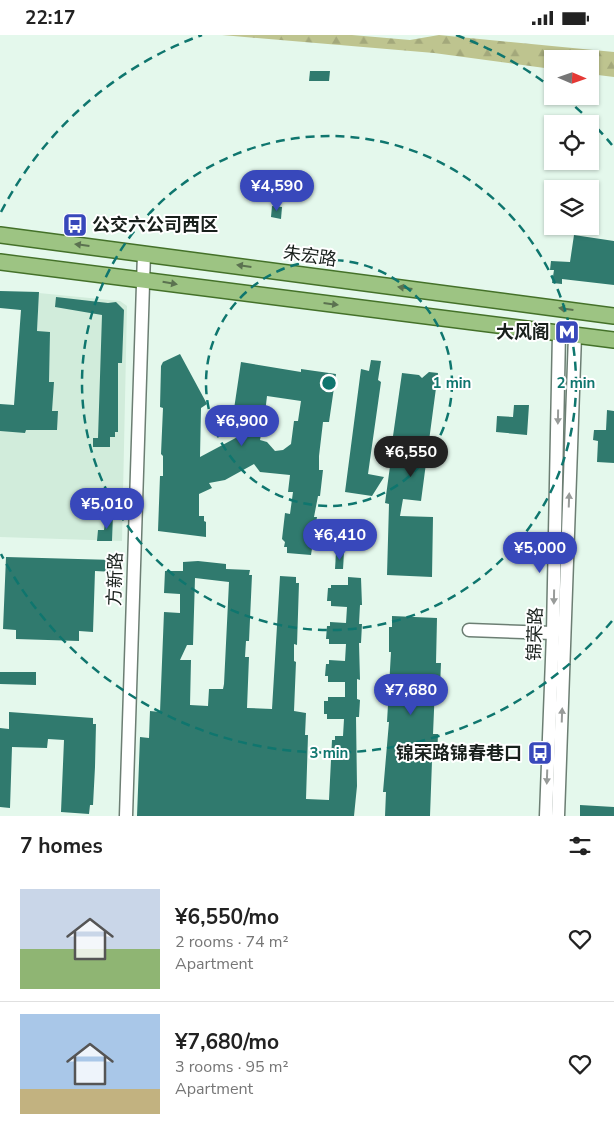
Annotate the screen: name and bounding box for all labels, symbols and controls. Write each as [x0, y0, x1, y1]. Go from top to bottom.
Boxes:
text: 22:17 [25, 5, 75, 31]
north arrow [544, 50, 599, 105]
map controls [544, 50, 599, 235]
button: locate [544, 115, 599, 170]
pin: ¥4,590 [236, 169, 318, 212]
text: ¥4,590 [251, 175, 303, 197]
button: layers [544, 180, 599, 235]
bus stop icon: 公交六公司西区 [62, 212, 88, 238]
place label: 公交六公司西区 [92, 213, 218, 237]
street label: 朱宏路 [282, 240, 338, 272]
one-way arrow [74, 241, 90, 249]
one-way arrow [235, 262, 251, 270]
one-way arrow [162, 280, 178, 288]
one-way arrow [396, 284, 412, 292]
one-way arrow [323, 301, 339, 309]
one-way arrow [557, 305, 573, 313]
metro station icon: 大风阁 [554, 319, 580, 345]
place label: 大风阁 [496, 320, 550, 344]
text: 1 min [433, 373, 471, 393]
text: 2 min [557, 373, 595, 393]
centre of rings [320, 374, 338, 392]
pin: ¥6,900 [201, 405, 283, 447]
one-way arrow [553, 409, 561, 425]
text: ¥6,900 [216, 410, 268, 432]
pin: ¥6,550 [370, 435, 452, 478]
text: ¥6,550 [385, 441, 437, 463]
pin: ¥5,010 [66, 487, 148, 530]
one-way arrow [566, 492, 574, 508]
text: ¥5,010 [81, 493, 133, 515]
pin: ¥6,410 [299, 519, 381, 561]
text: ¥6,410 [314, 524, 366, 546]
pin: ¥5,000 [499, 531, 581, 574]
text: ¥5,000 [514, 537, 566, 559]
street label: 方新路 [102, 552, 128, 606]
one-way arrow [550, 589, 558, 605]
street label: 锦荣路 [522, 607, 548, 661]
pin: ¥7,680 [370, 673, 452, 716]
text: ¥7,680 [385, 679, 437, 701]
one-way arrow [558, 707, 566, 723]
bus stop icon: 锦荣路锦春巷口 [527, 740, 553, 766]
place label: 锦荣路锦春巷口 [396, 741, 522, 765]
text: 3 min [310, 743, 348, 763]
one-way arrow [543, 769, 551, 785]
text: 7 homes [20, 832, 103, 860]
icon: filters [566, 832, 594, 860]
text: ¥6,550/mo [175, 903, 279, 931]
icon: home [60, 909, 120, 969]
icon: heart [566, 925, 594, 953]
text: 2 rooms · 74 m² [175, 931, 288, 953]
text: Apartment [175, 953, 253, 975]
text: ¥7,680/mo [175, 1028, 279, 1056]
icon: home [60, 1034, 120, 1094]
icon: heart [566, 1050, 594, 1078]
text: 3 rooms · 95 m² [175, 1056, 288, 1078]
text: Apartment [175, 1078, 253, 1100]

